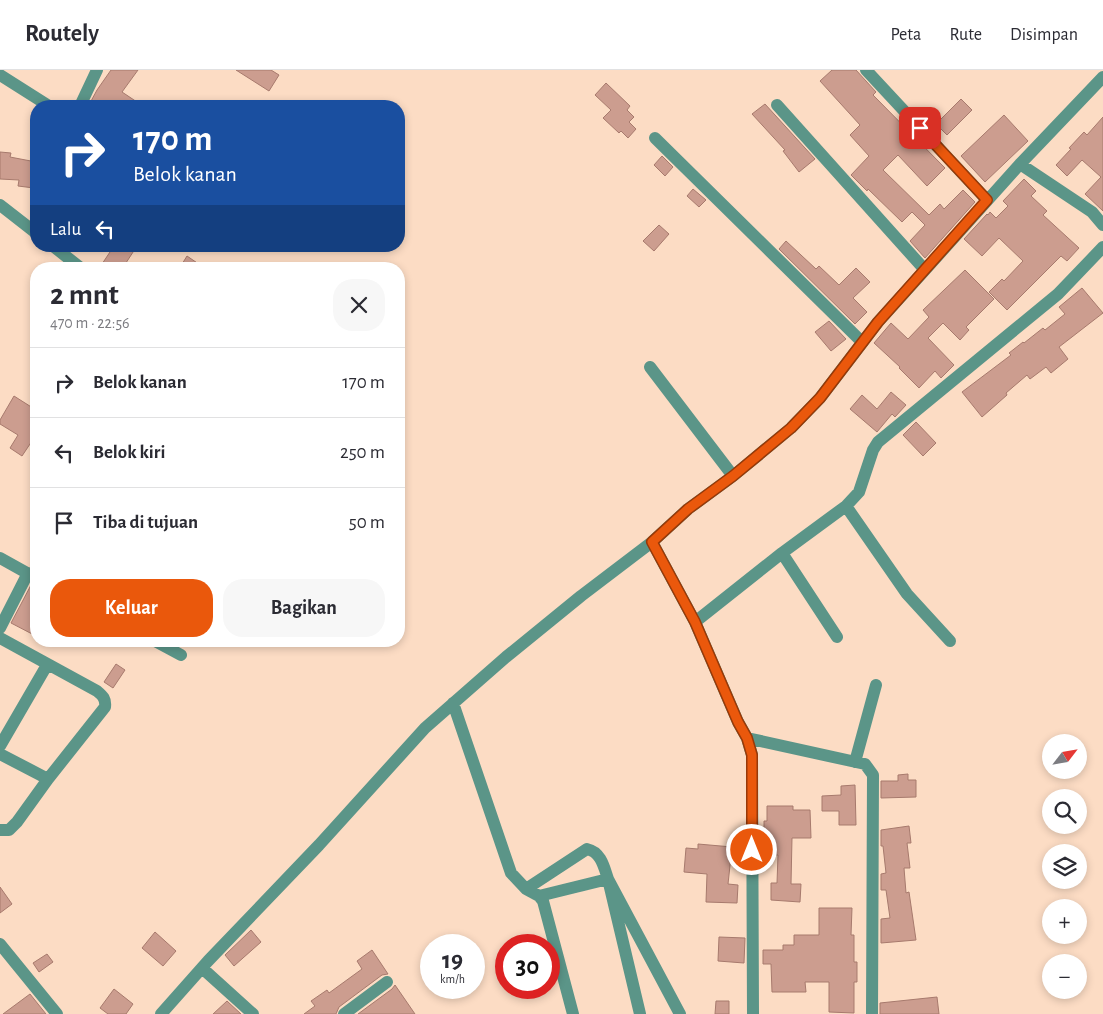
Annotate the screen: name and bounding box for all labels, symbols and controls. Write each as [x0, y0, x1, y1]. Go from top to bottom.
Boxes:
text: Routely [25, 22, 99, 46]
text: Peta [890, 26, 921, 44]
text: Rute [949, 26, 982, 44]
text: Disimpan [1010, 26, 1078, 44]
pin [899, 107, 941, 149]
icon: arrive [906, 114, 934, 142]
icon: right [50, 120, 115, 185]
text: 170 m [133, 122, 213, 157]
text: Belok kanan [133, 163, 237, 185]
icon: left [91, 215, 119, 243]
text: Lalu [50, 220, 81, 239]
button: close [333, 279, 385, 331]
text: 2 mnt [50, 280, 119, 310]
text: 470 m · 22:56 [50, 315, 130, 331]
icon: right [50, 369, 78, 397]
text: Belok kanan [93, 373, 187, 392]
text: 170 m [342, 373, 385, 392]
icon: left [50, 439, 78, 467]
text: Belok kiri [93, 443, 165, 462]
text: 250 m [340, 443, 385, 462]
icon: arrive [50, 509, 78, 537]
text: Tiba di tujuan [93, 513, 198, 532]
text: 50 m [349, 513, 385, 532]
button: Keluar [50, 579, 213, 637]
button: Bagikan [223, 579, 385, 637]
north arrow [1042, 734, 1088, 779]
map controls [1042, 734, 1087, 999]
button: search [1042, 789, 1087, 834]
position arrow [725, 823, 777, 875]
button: layers [1042, 844, 1087, 889]
button: + [1042, 899, 1087, 944]
speed limit sign: 30 [495, 934, 560, 999]
text: 19 [442, 948, 463, 973]
button: − [1042, 954, 1087, 999]
text: km/h [440, 973, 465, 985]

